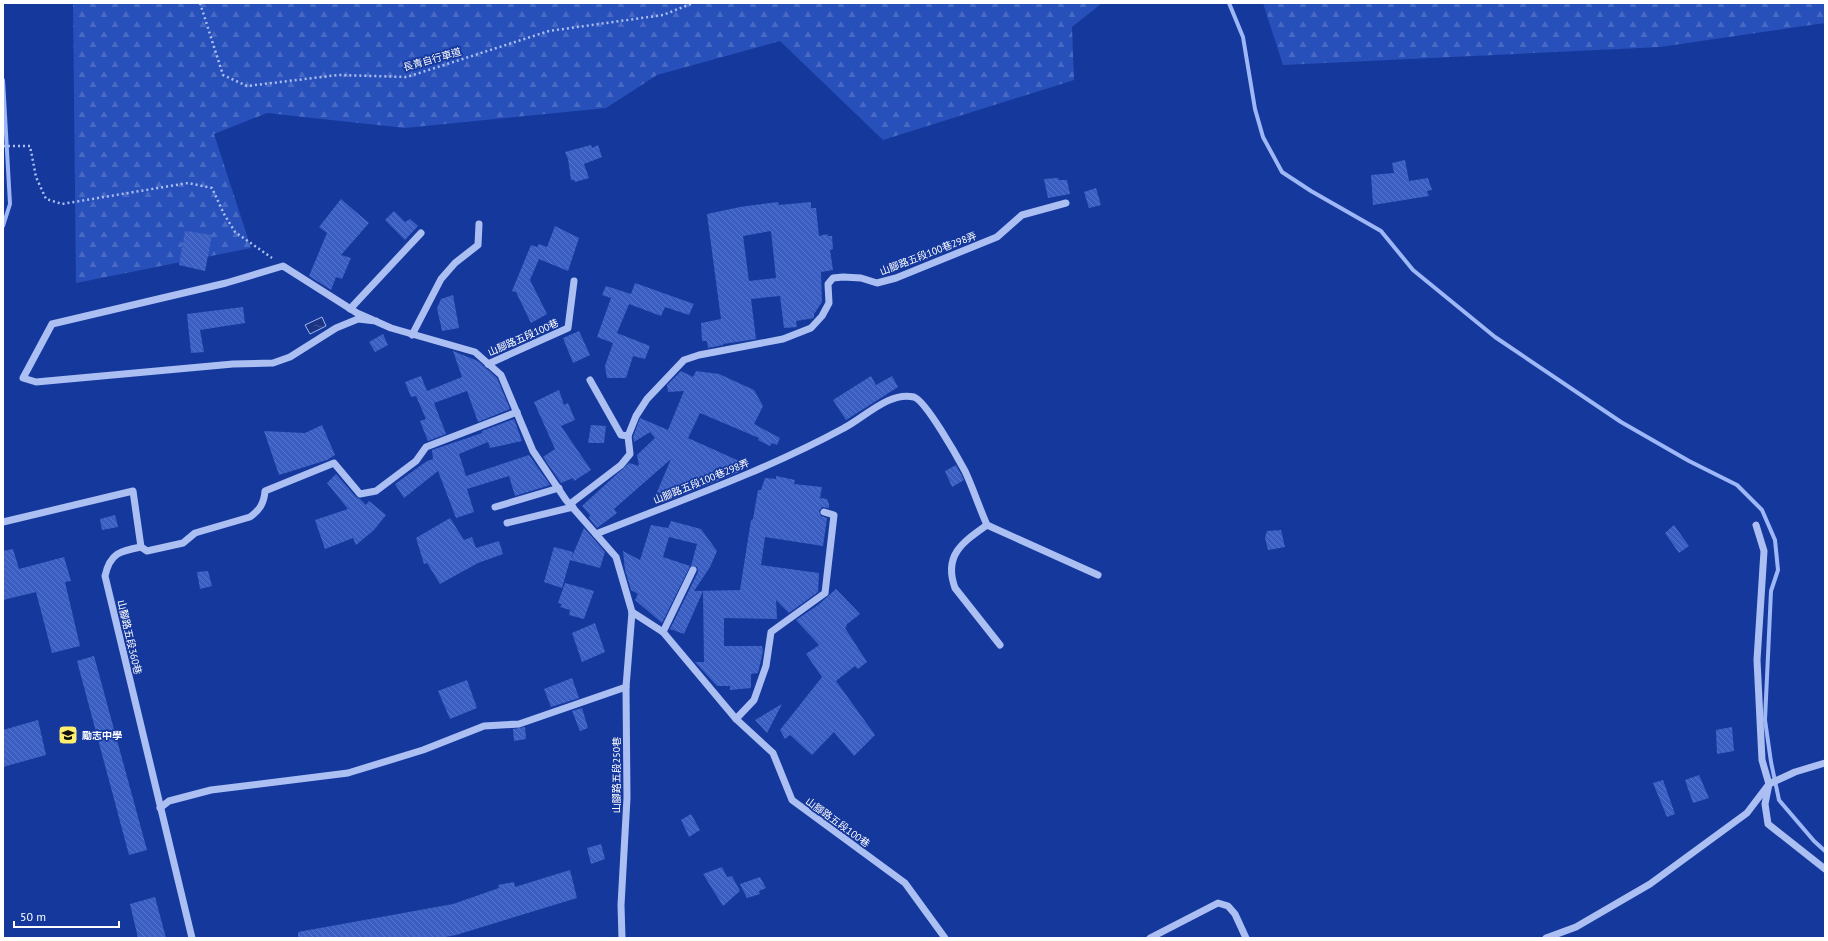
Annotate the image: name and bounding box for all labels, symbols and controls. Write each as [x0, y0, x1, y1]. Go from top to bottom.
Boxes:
street label: 長青自行車道 [402, 45, 463, 74]
street label: 山腳路五段100巷298弄 [878, 229, 978, 278]
street label: 山腳路五段100巷 [486, 316, 561, 359]
street label: 山腳路五段100巷298弄 [651, 456, 751, 507]
street label: 山腳路五段360巷 [115, 598, 144, 676]
school or university icon: 勵志中學 [57, 724, 79, 746]
place label: 勵志中學 [82, 729, 122, 742]
street label: 山腳路五段250巷 [610, 737, 623, 813]
street label: 山腳路五段100巷 [803, 795, 872, 850]
scale bar [14, 903, 119, 929]
text: 50 m [20, 909, 46, 924]

